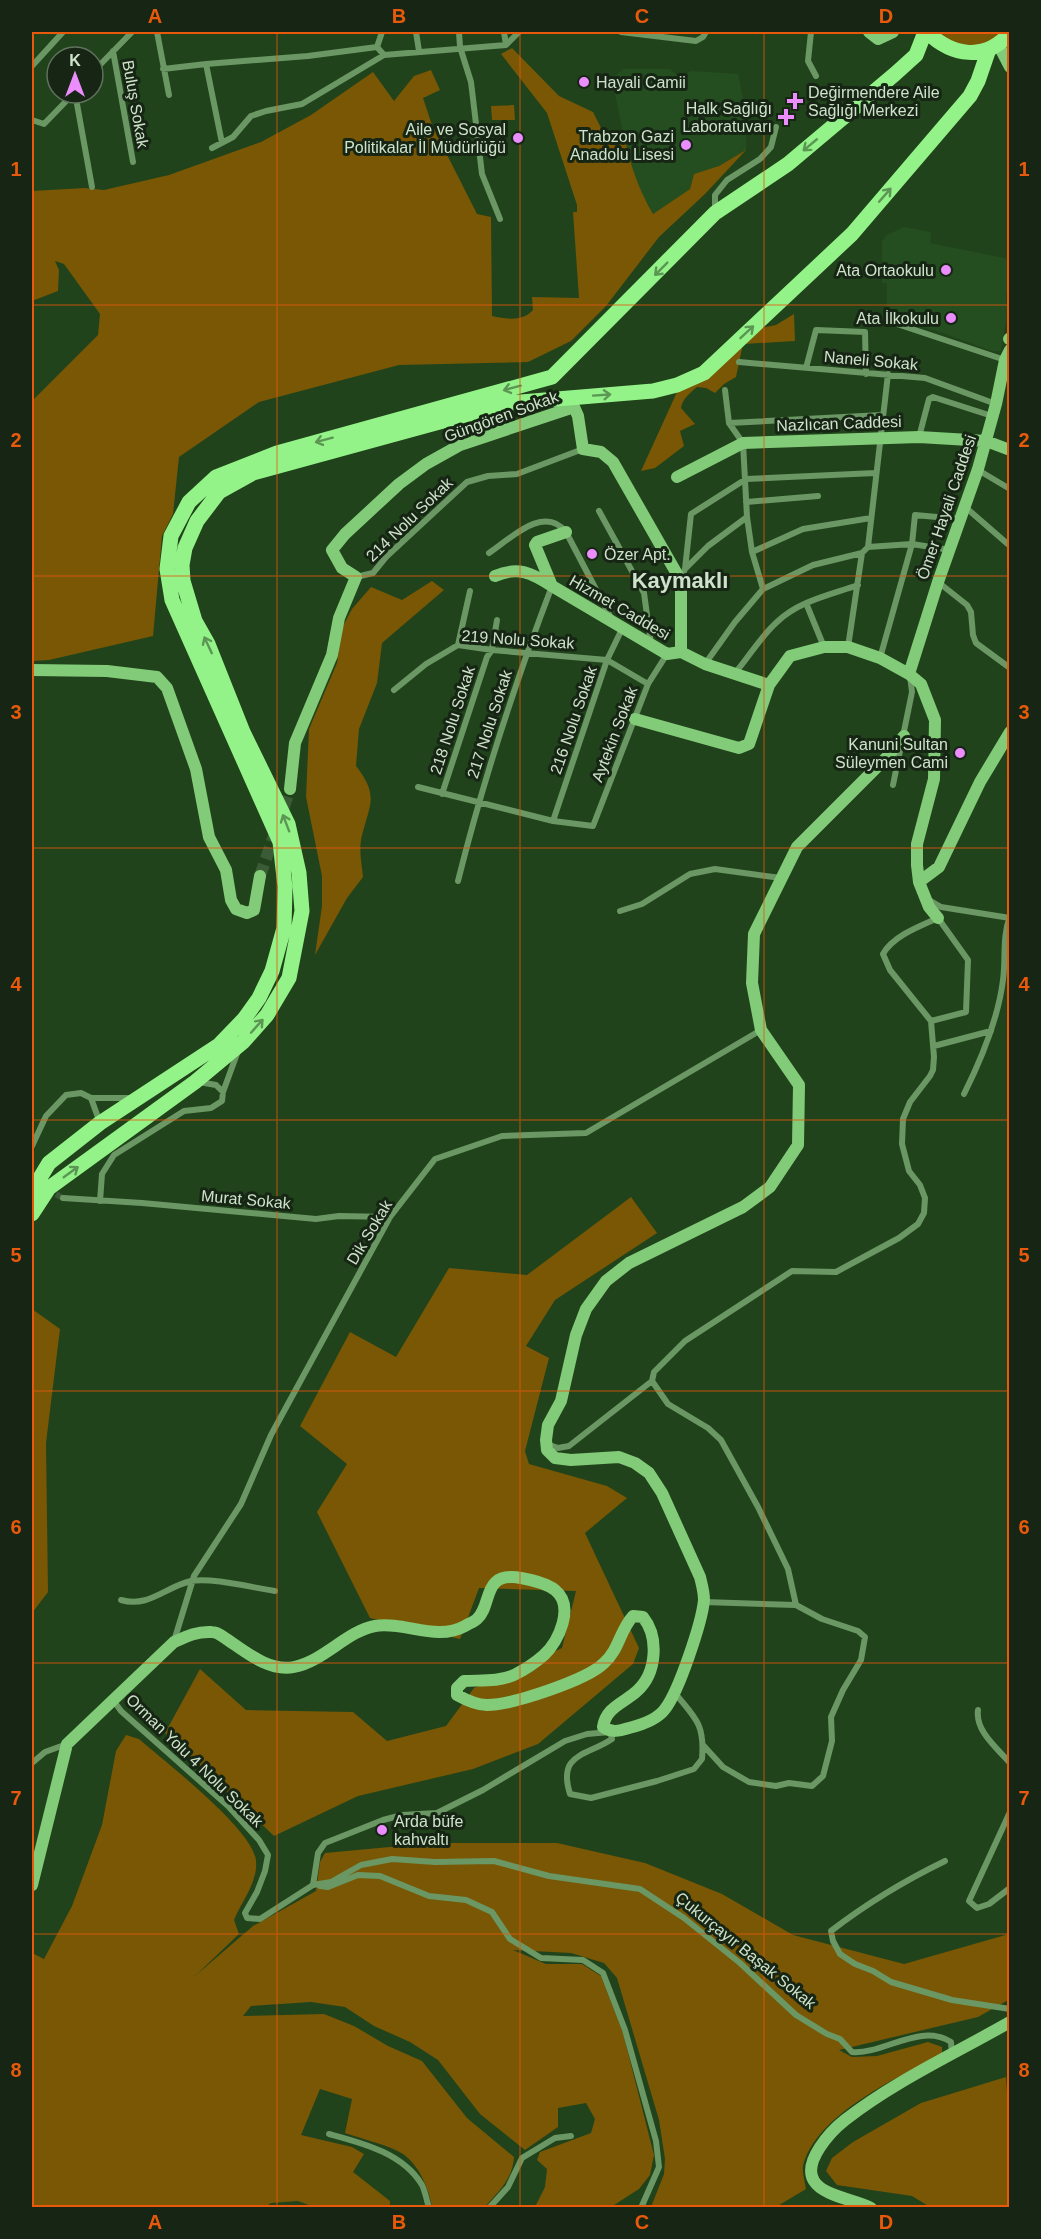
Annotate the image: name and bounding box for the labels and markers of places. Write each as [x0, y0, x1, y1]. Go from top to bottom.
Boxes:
place label: Hayali Camii [596, 74, 686, 91]
marker: Hayali Camii [577, 75, 591, 89]
place label: Değirmendere Aile Sağlığı Merkezi [808, 84, 940, 119]
marker: Değirmendere Aile Sağlığı Merkezi [786, 92, 804, 110]
place label: Halk Sağlığı Laboratuvarı [682, 100, 772, 135]
marker: Halk Sağlığı Laboratuvarı [777, 108, 795, 126]
place label: Aile ve Sosyal Politikalar İl Müdürlüğü [344, 121, 506, 156]
place label: Trabzon Gazi Anadolu Lisesi [570, 128, 674, 163]
marker: Aile ve Sosyal Politikalar İl Müdürlüğü [511, 131, 525, 145]
marker: Trabzon Gazi Anadolu Lisesi [679, 138, 693, 152]
place label: Ata Ortaokulu [836, 262, 934, 279]
marker: Ata Ortaokulu [939, 263, 953, 277]
place label: Ata İlkokulu [856, 309, 939, 327]
marker: Ata İlkokulu [944, 311, 958, 325]
place label: Özer Apt. [604, 546, 671, 563]
marker: Özer Apt. [585, 547, 599, 561]
place label: Kanuni Sultan Süleymen Cami [835, 736, 948, 771]
marker: Kanuni Sultan Süleymen Cami [953, 746, 967, 760]
place label: Arda büfe kahvaltı [394, 1813, 463, 1848]
marker: Arda büfe kahvaltı [375, 1823, 389, 1837]

